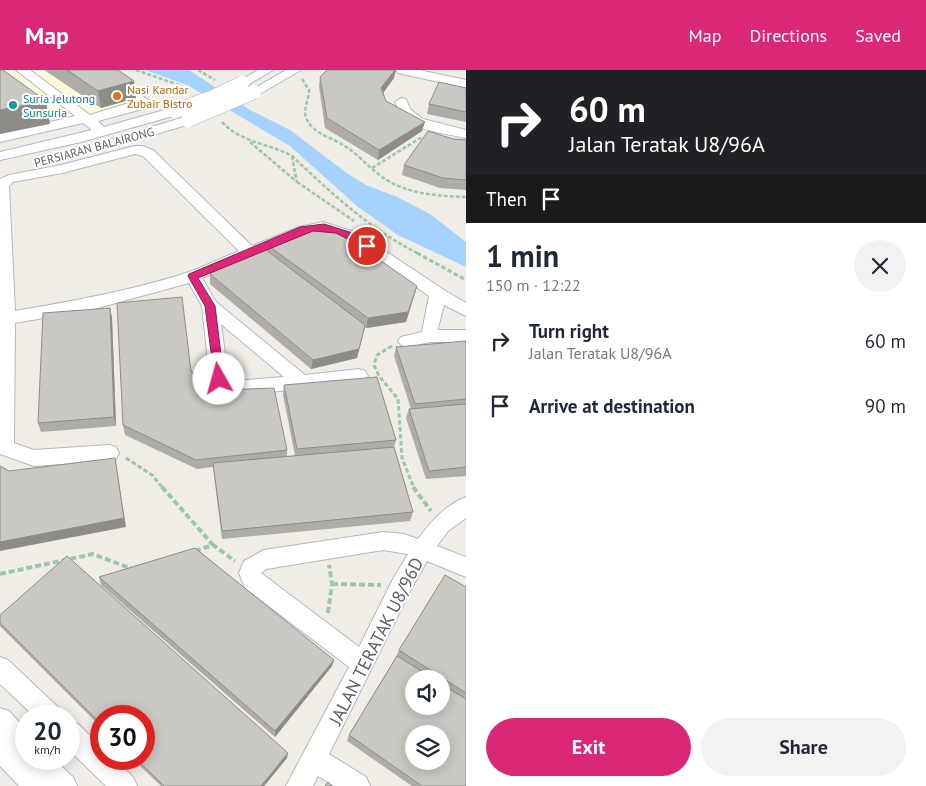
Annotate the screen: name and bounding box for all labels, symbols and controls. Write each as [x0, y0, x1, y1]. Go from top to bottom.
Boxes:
text: Map [25, 20, 69, 51]
text: Map [689, 24, 721, 47]
text: Directions [749, 24, 827, 47]
text: Saved [855, 24, 901, 47]
place label: Nasi Kandar Zubair Bistro [127, 82, 193, 111]
text: 60 m [569, 86, 646, 132]
marker: Nasi Kandar Zubair Bistro [111, 90, 123, 102]
icon: right [486, 90, 551, 155]
place label: Suria Jelutong Sunsuria [23, 91, 95, 120]
marker: Suria Jelutong Sunsuria [7, 99, 19, 111]
street label: PERSIARAN BALAIRONG [32, 124, 156, 170]
text: Jalan Teratak U8/96A [569, 130, 765, 158]
icon: arrive [537, 185, 565, 213]
text: Then [486, 187, 527, 211]
pin [346, 225, 388, 267]
icon: arrive [353, 232, 381, 260]
text: 1 min [486, 236, 559, 275]
button: close [854, 240, 906, 292]
text: 150 m · 12:22 [486, 275, 581, 295]
text: Turn right [529, 319, 609, 343]
icon: right [486, 327, 514, 355]
text: 60 m [865, 329, 906, 353]
text: Jalan Teratak U8/96A [529, 343, 672, 363]
position arrow [192, 352, 244, 404]
icon: arrive [486, 392, 514, 420]
text: Arrive at destination [529, 394, 695, 418]
text: 90 m [865, 394, 906, 418]
street label: JALAN TERATAK U8/96D [323, 553, 428, 730]
map controls [405, 670, 450, 770]
button: sound [405, 670, 450, 715]
speed limit sign: 30 [90, 705, 155, 770]
text: 20 [33, 715, 62, 747]
button: Exit [486, 718, 691, 776]
button: Share [701, 718, 906, 776]
button: layers [405, 725, 450, 770]
text: km/h [34, 742, 61, 757]

